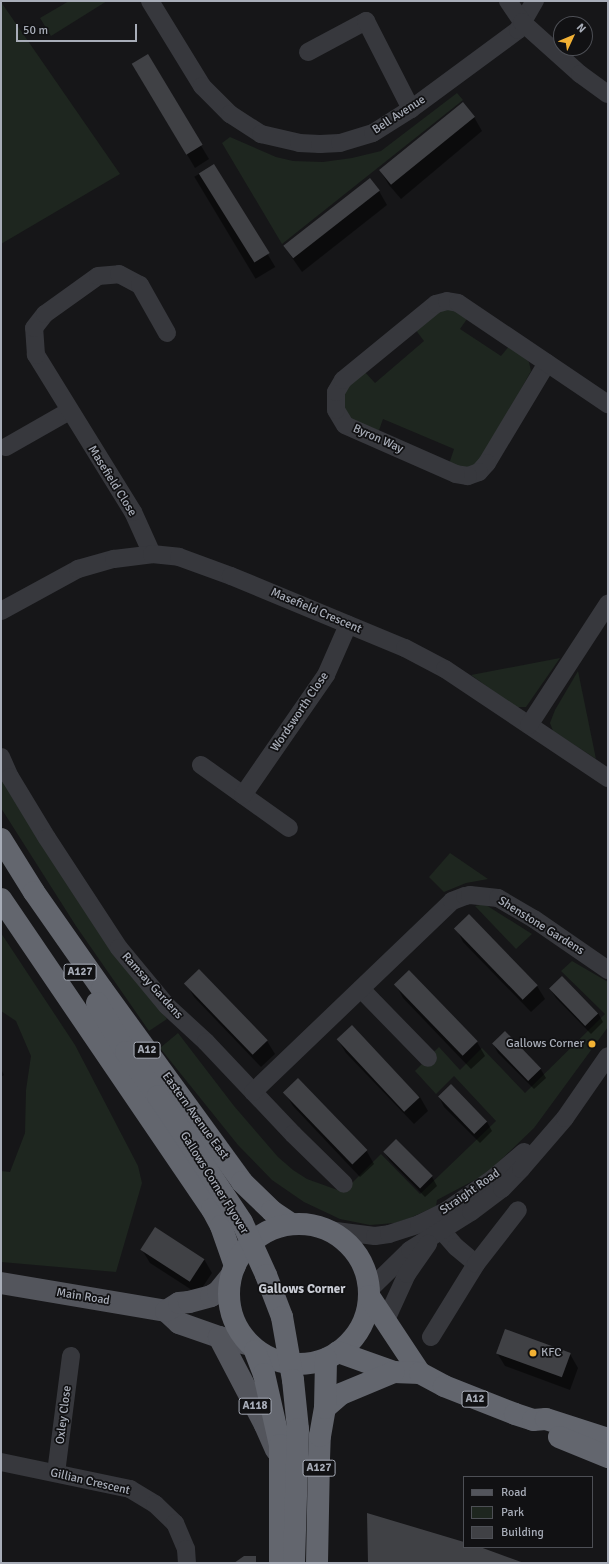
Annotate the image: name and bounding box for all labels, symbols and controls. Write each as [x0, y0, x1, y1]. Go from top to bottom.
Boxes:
scale bar [18, 16, 139, 42]
north arrow [553, 16, 593, 56]
text: N [574, 21, 589, 35]
text: 50 m [23, 23, 48, 38]
street label: Bell Avenue [370, 93, 428, 137]
street label: Byron Way [351, 422, 405, 456]
street label: Masefield Close [85, 443, 139, 519]
street label: Masefield Crescent [268, 585, 364, 637]
street label: Wordsworth Close [268, 670, 332, 754]
street label: Shenstone Gardens [495, 894, 587, 958]
street label: Ramsay Gardens [118, 950, 186, 1022]
road number: A127 [63, 963, 97, 981]
place label: Gallows Corner [506, 1037, 584, 1051]
marker: Gallows Corner [587, 1039, 597, 1049]
road number: A12 [133, 1041, 161, 1059]
street label: Eastern Avenue East [159, 1070, 231, 1162]
street label: Gallows Corner Flyover [177, 1129, 251, 1237]
street label: Straight Road [437, 1166, 503, 1218]
district label: Gallows Corner [259, 1281, 345, 1297]
street label: Main Road [55, 1286, 111, 1308]
place label: KFC [541, 1346, 562, 1360]
marker: KFC [528, 1348, 538, 1358]
street label: Oxley Close [53, 1385, 75, 1445]
road number: A12 [461, 1390, 489, 1408]
road number: A118 [238, 1397, 272, 1415]
road number: A127 [302, 1459, 336, 1477]
street label: Gillian Crescent [49, 1466, 131, 1498]
legend [463, 1476, 593, 1548]
text: Road [501, 1485, 527, 1500]
text: Park [501, 1505, 524, 1520]
text: Building [501, 1525, 544, 1540]

